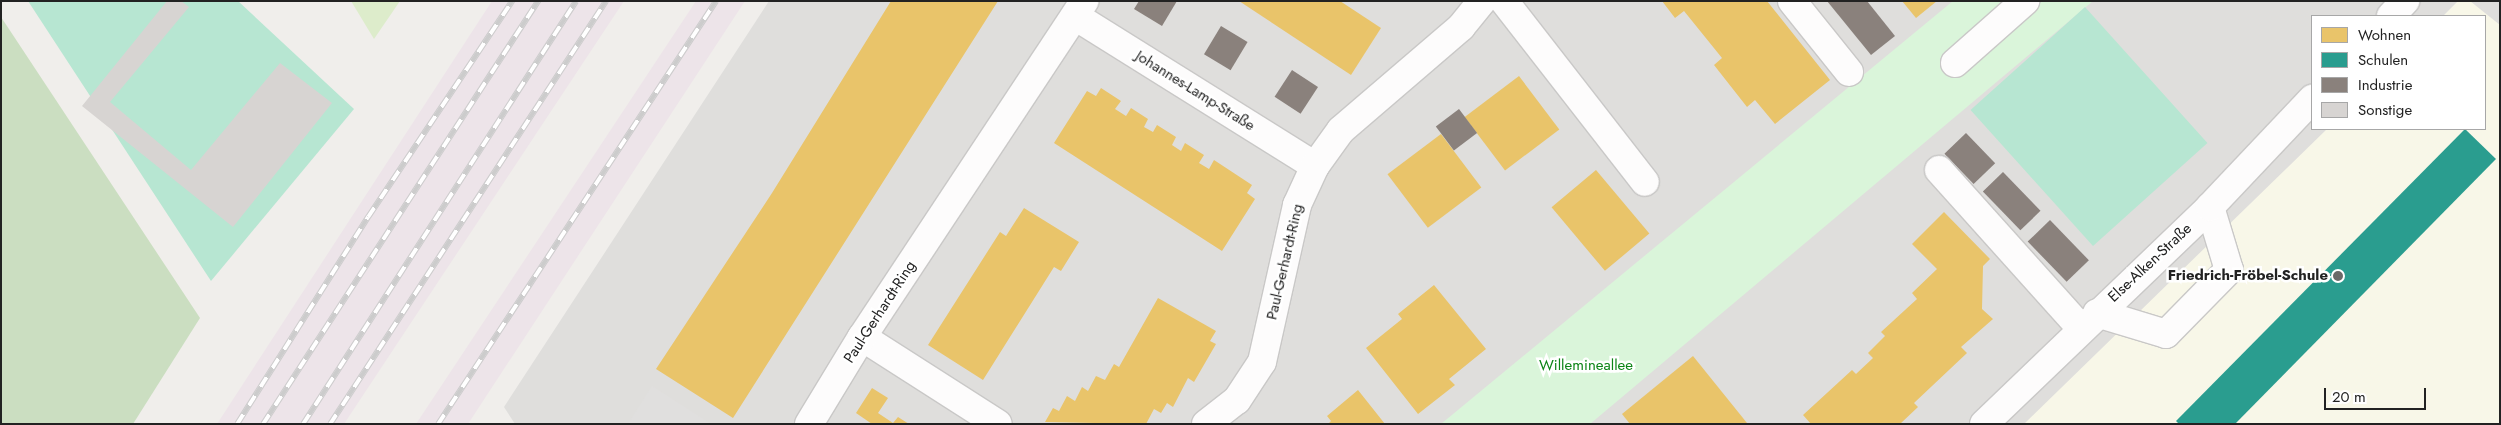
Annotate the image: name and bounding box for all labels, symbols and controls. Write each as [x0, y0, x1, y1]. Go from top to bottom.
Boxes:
legend [2311, 15, 2486, 130]
text: Wohnen [2358, 24, 2411, 46]
street label: Johannes-Lamp-Straße [1132, 47, 1258, 135]
text: Schulen [2358, 49, 2408, 71]
text: Industrie [2358, 74, 2412, 96]
text: Sonstige [2358, 99, 2412, 121]
street label: Paul-Gerhardt-Ring [1263, 202, 1307, 322]
street label: Else-Alken-Straße [2105, 220, 2195, 306]
street label: Paul-Gerhardt-Ring [840, 258, 920, 366]
place label: Friedrich-Fröbel-Schule [2168, 267, 2328, 285]
marker: Friedrich-Fröbel-Schule [2332, 270, 2344, 282]
park label: Willemineallee [1539, 357, 1633, 375]
scale bar [2326, 378, 2428, 410]
text: 20 m [2332, 386, 2366, 408]

